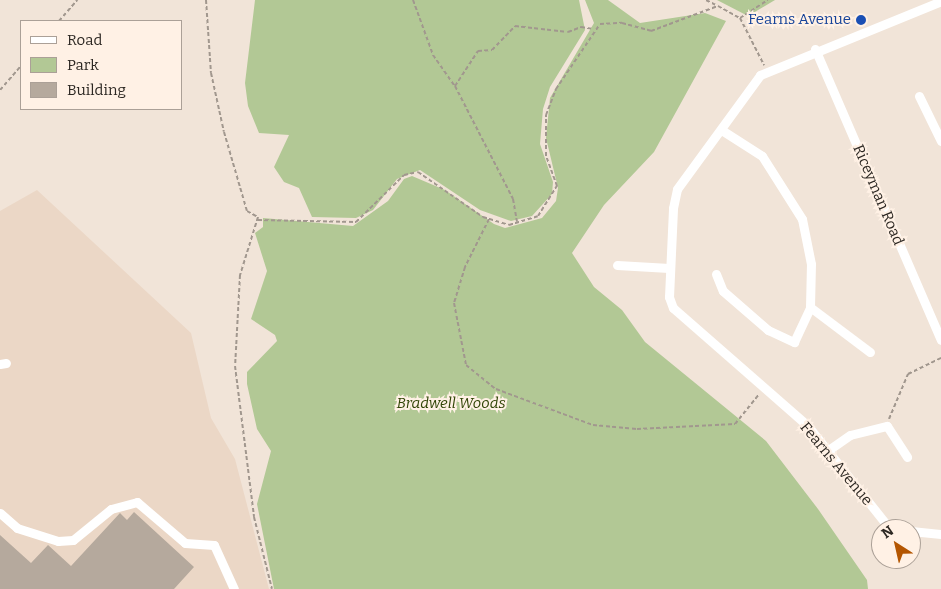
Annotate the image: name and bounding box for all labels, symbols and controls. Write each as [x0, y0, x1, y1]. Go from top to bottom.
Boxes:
place label: Fearns Avenue [748, 11, 851, 29]
marker: Fearns Avenue [855, 14, 867, 26]
legend [20, 20, 182, 110]
text: Road [67, 31, 102, 49]
text: Park [67, 56, 99, 74]
text: Building [67, 81, 126, 99]
street label: Riceyman Road [849, 142, 907, 248]
park label: Bradwell Woods [396, 395, 506, 413]
street label: Fearns Avenue [796, 419, 876, 509]
north arrow [871, 519, 921, 569]
text: N [878, 522, 897, 542]

